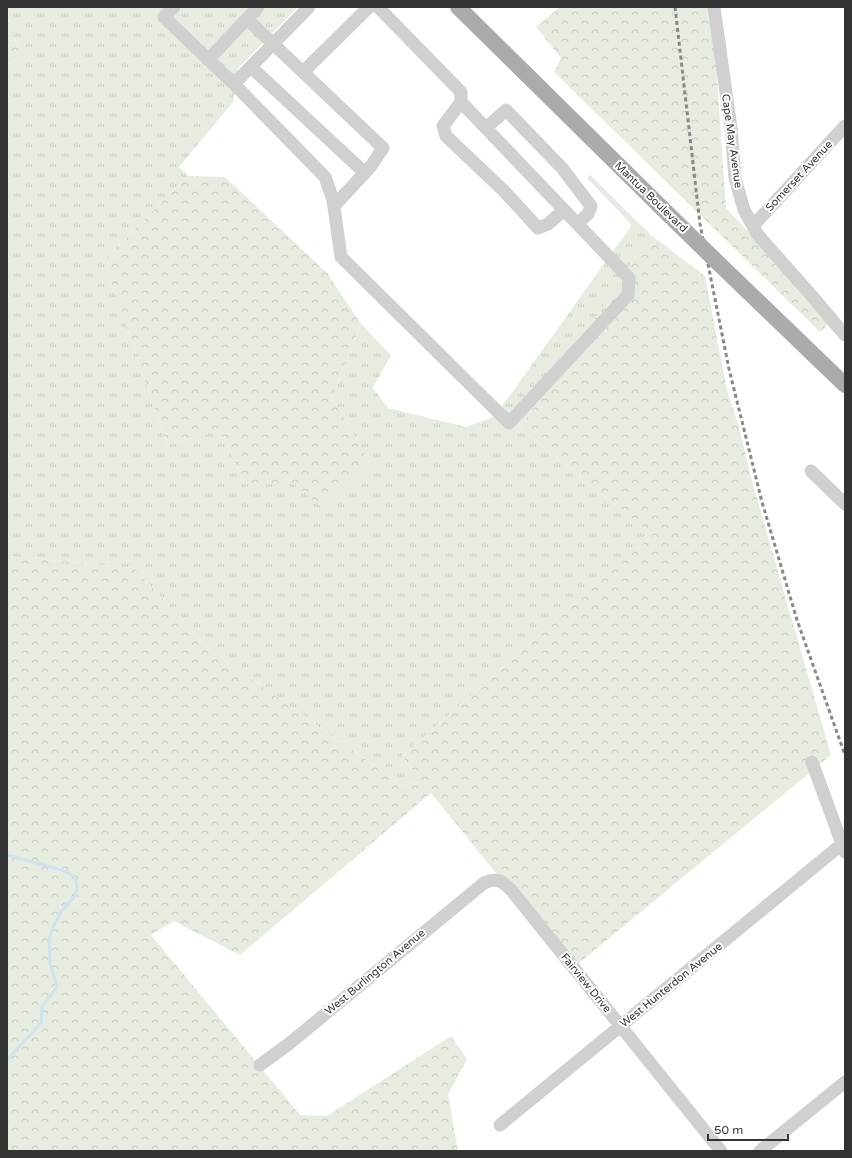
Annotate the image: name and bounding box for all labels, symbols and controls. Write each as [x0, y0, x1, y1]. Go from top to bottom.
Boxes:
street label: Cape May Avenue [719, 93, 745, 189]
street label: Somerset Avenue [763, 138, 835, 214]
street label: Mantua Boulevard [612, 159, 690, 235]
street label: West Burlington Avenue [322, 926, 428, 1018]
street label: West Hunterdon Avenue [617, 940, 725, 1030]
street label: Fairview Drive [558, 951, 614, 1015]
scale bar [708, 1116, 788, 1142]
text: 50 m [714, 1123, 743, 1137]

